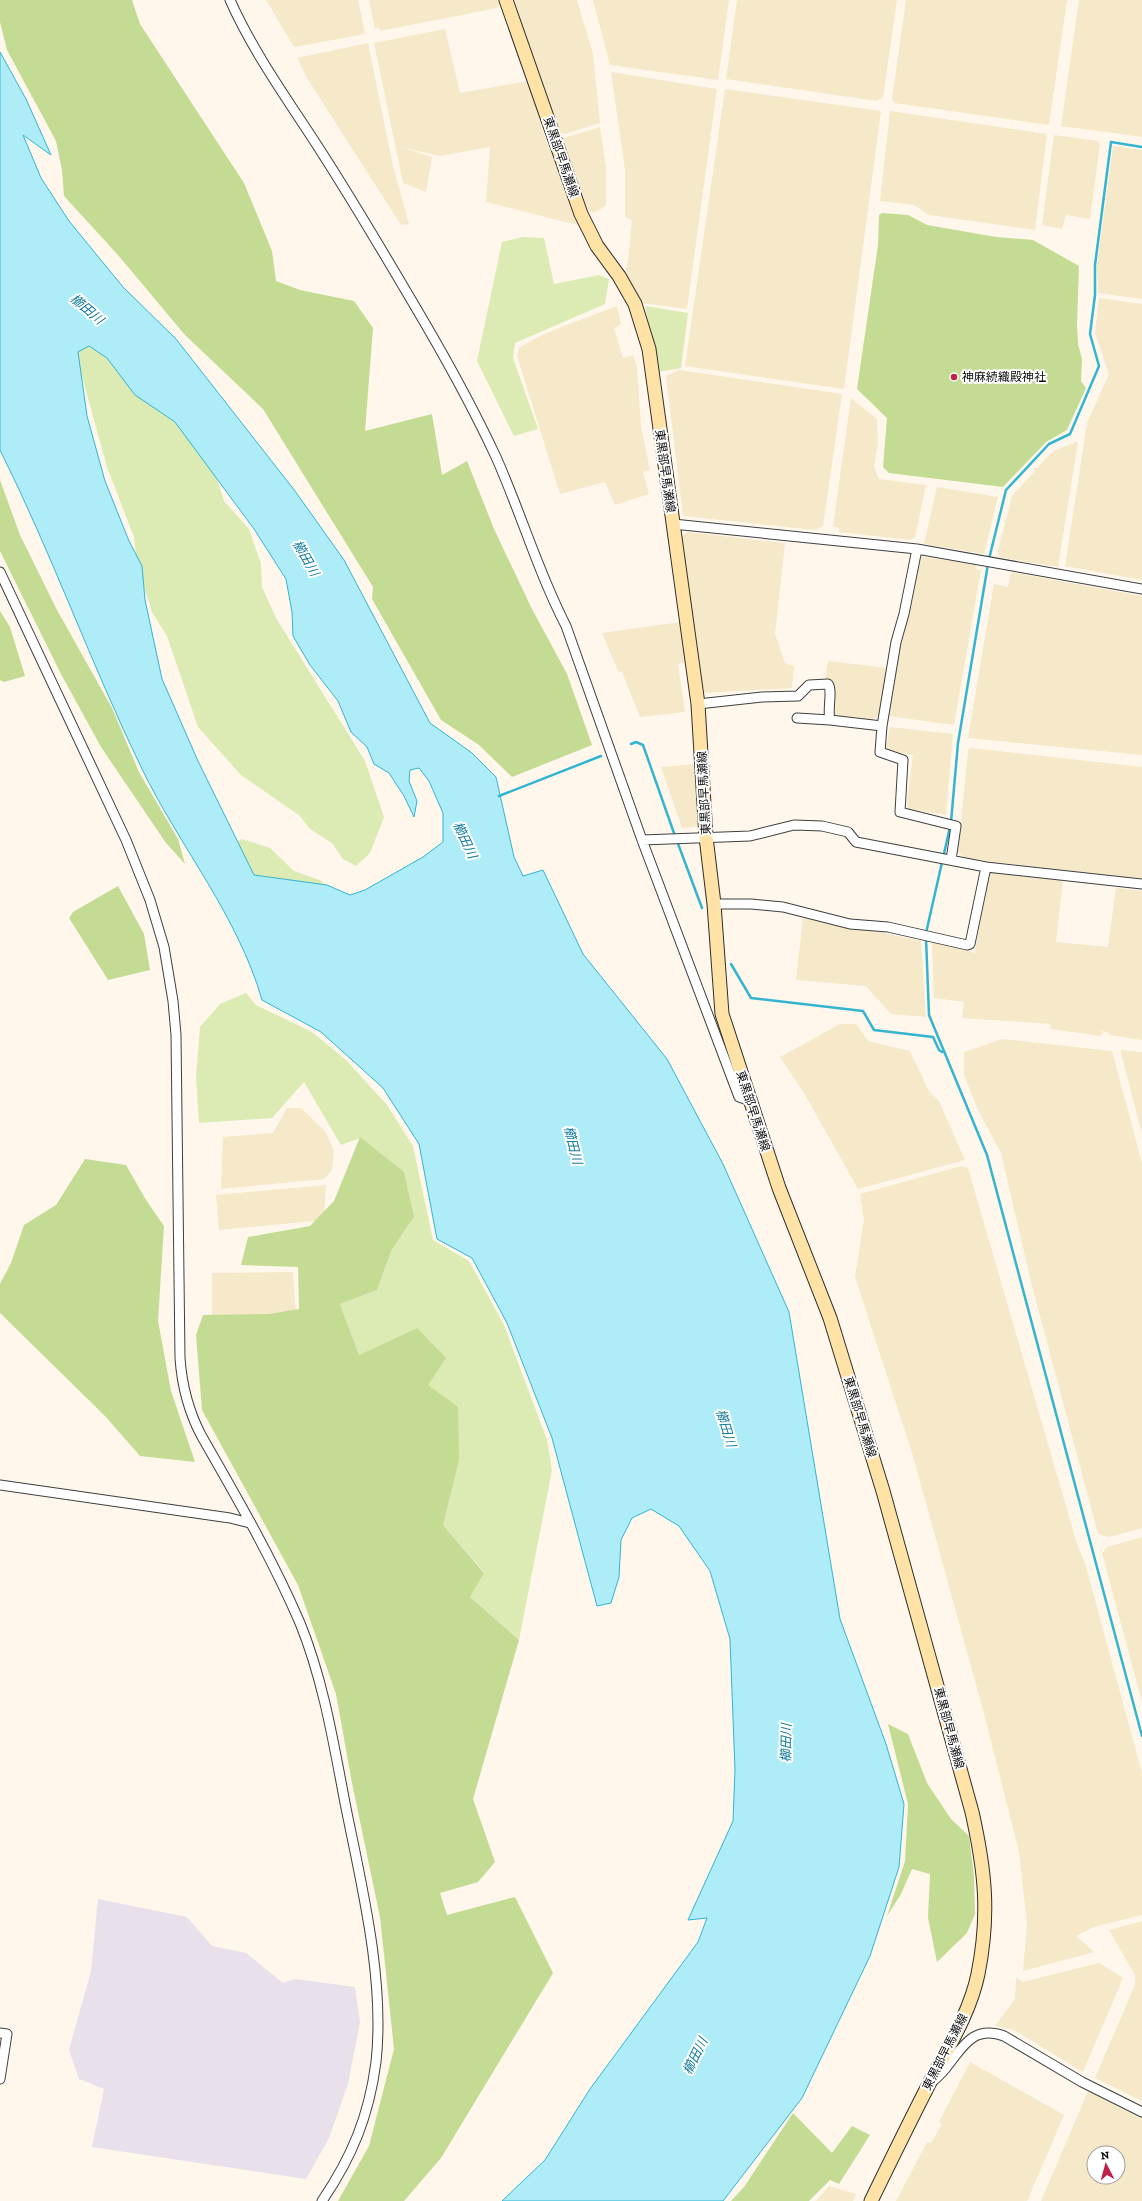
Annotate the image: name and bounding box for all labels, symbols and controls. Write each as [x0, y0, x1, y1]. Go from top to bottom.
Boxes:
street label: 東黒部早馬瀬線 [541, 115, 581, 199]
water label: 櫛田川 [67, 291, 108, 329]
place label: 神麻続織殿神社 [962, 370, 1046, 384]
marker: 神麻続織殿神社 [949, 372, 959, 382]
street label: 東黒部早馬瀬線 [652, 428, 678, 514]
water label: 櫛田川 [290, 537, 323, 580]
street label: 東黒部早馬瀬線 [695, 751, 713, 835]
water label: 櫛田川 [450, 819, 481, 863]
street label: 東黒部早馬瀬線 [733, 1069, 773, 1153]
water label: 櫛田川 [561, 1124, 585, 1168]
street label: 東黒部早馬瀬線 [841, 1375, 879, 1459]
water label: 櫛田川 [713, 1407, 739, 1451]
street label: 東黒部早馬瀬線 [931, 1686, 967, 1770]
water label: 櫛田川 [778, 1721, 794, 1763]
street label: 東黒部早馬瀬線 [920, 2011, 970, 2093]
water label: 櫛田川 [680, 2033, 711, 2077]
north arrow [1086, 2145, 1126, 2185]
text: N [1100, 2149, 1110, 2162]

